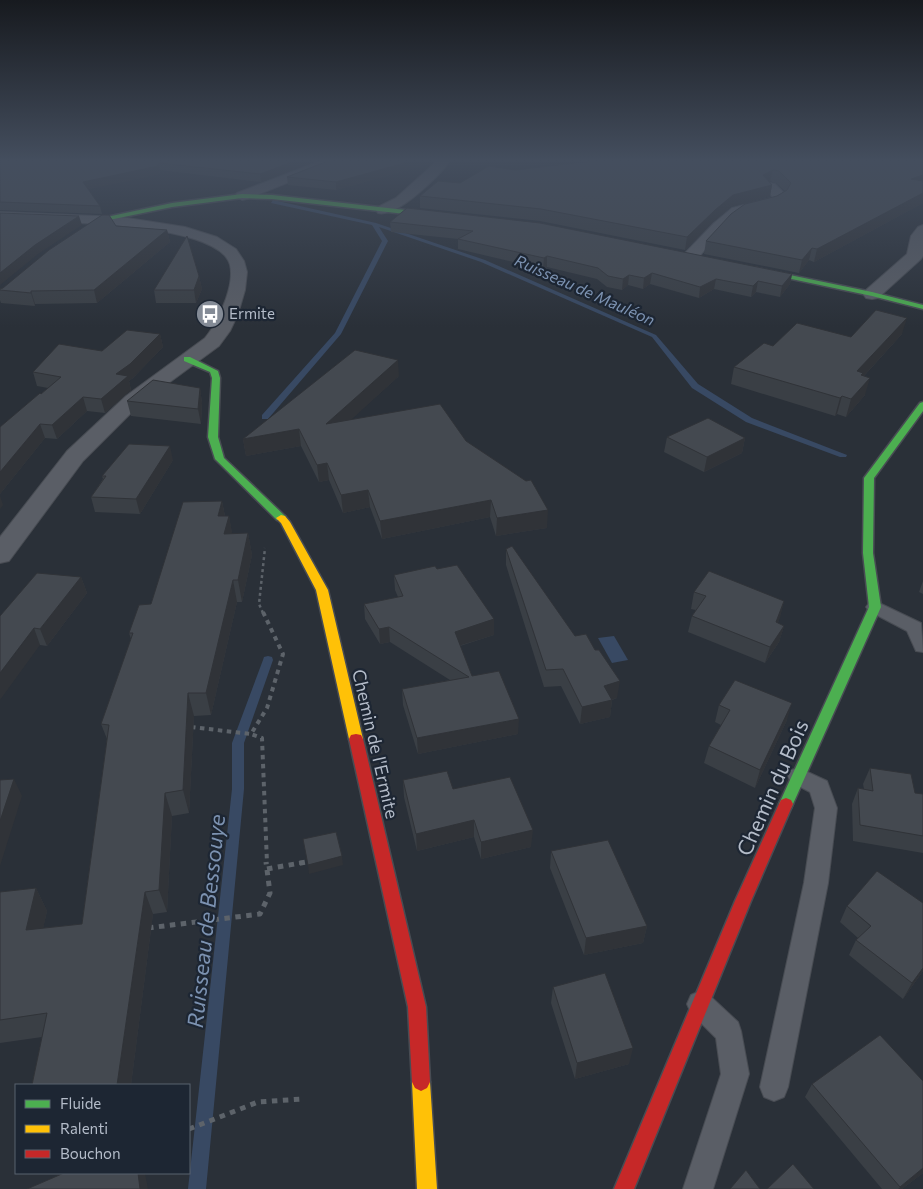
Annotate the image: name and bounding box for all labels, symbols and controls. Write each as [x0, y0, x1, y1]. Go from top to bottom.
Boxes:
water label: Ruisseau de Mauléon [512, 250, 658, 329]
bus stop icon: Ermite [195, 299, 225, 329]
place label: Ermite [229, 304, 275, 322]
street label: Chemin de l'Ermite [348, 667, 404, 821]
street label: Chemin du Bois [730, 716, 813, 859]
water label: Ruisseau de Bessouye [181, 812, 230, 1029]
legend [15, 1084, 190, 1174]
text: Fluide [60, 1094, 101, 1112]
text: Ralenti [60, 1119, 108, 1137]
text: Bouchon [60, 1144, 121, 1162]

